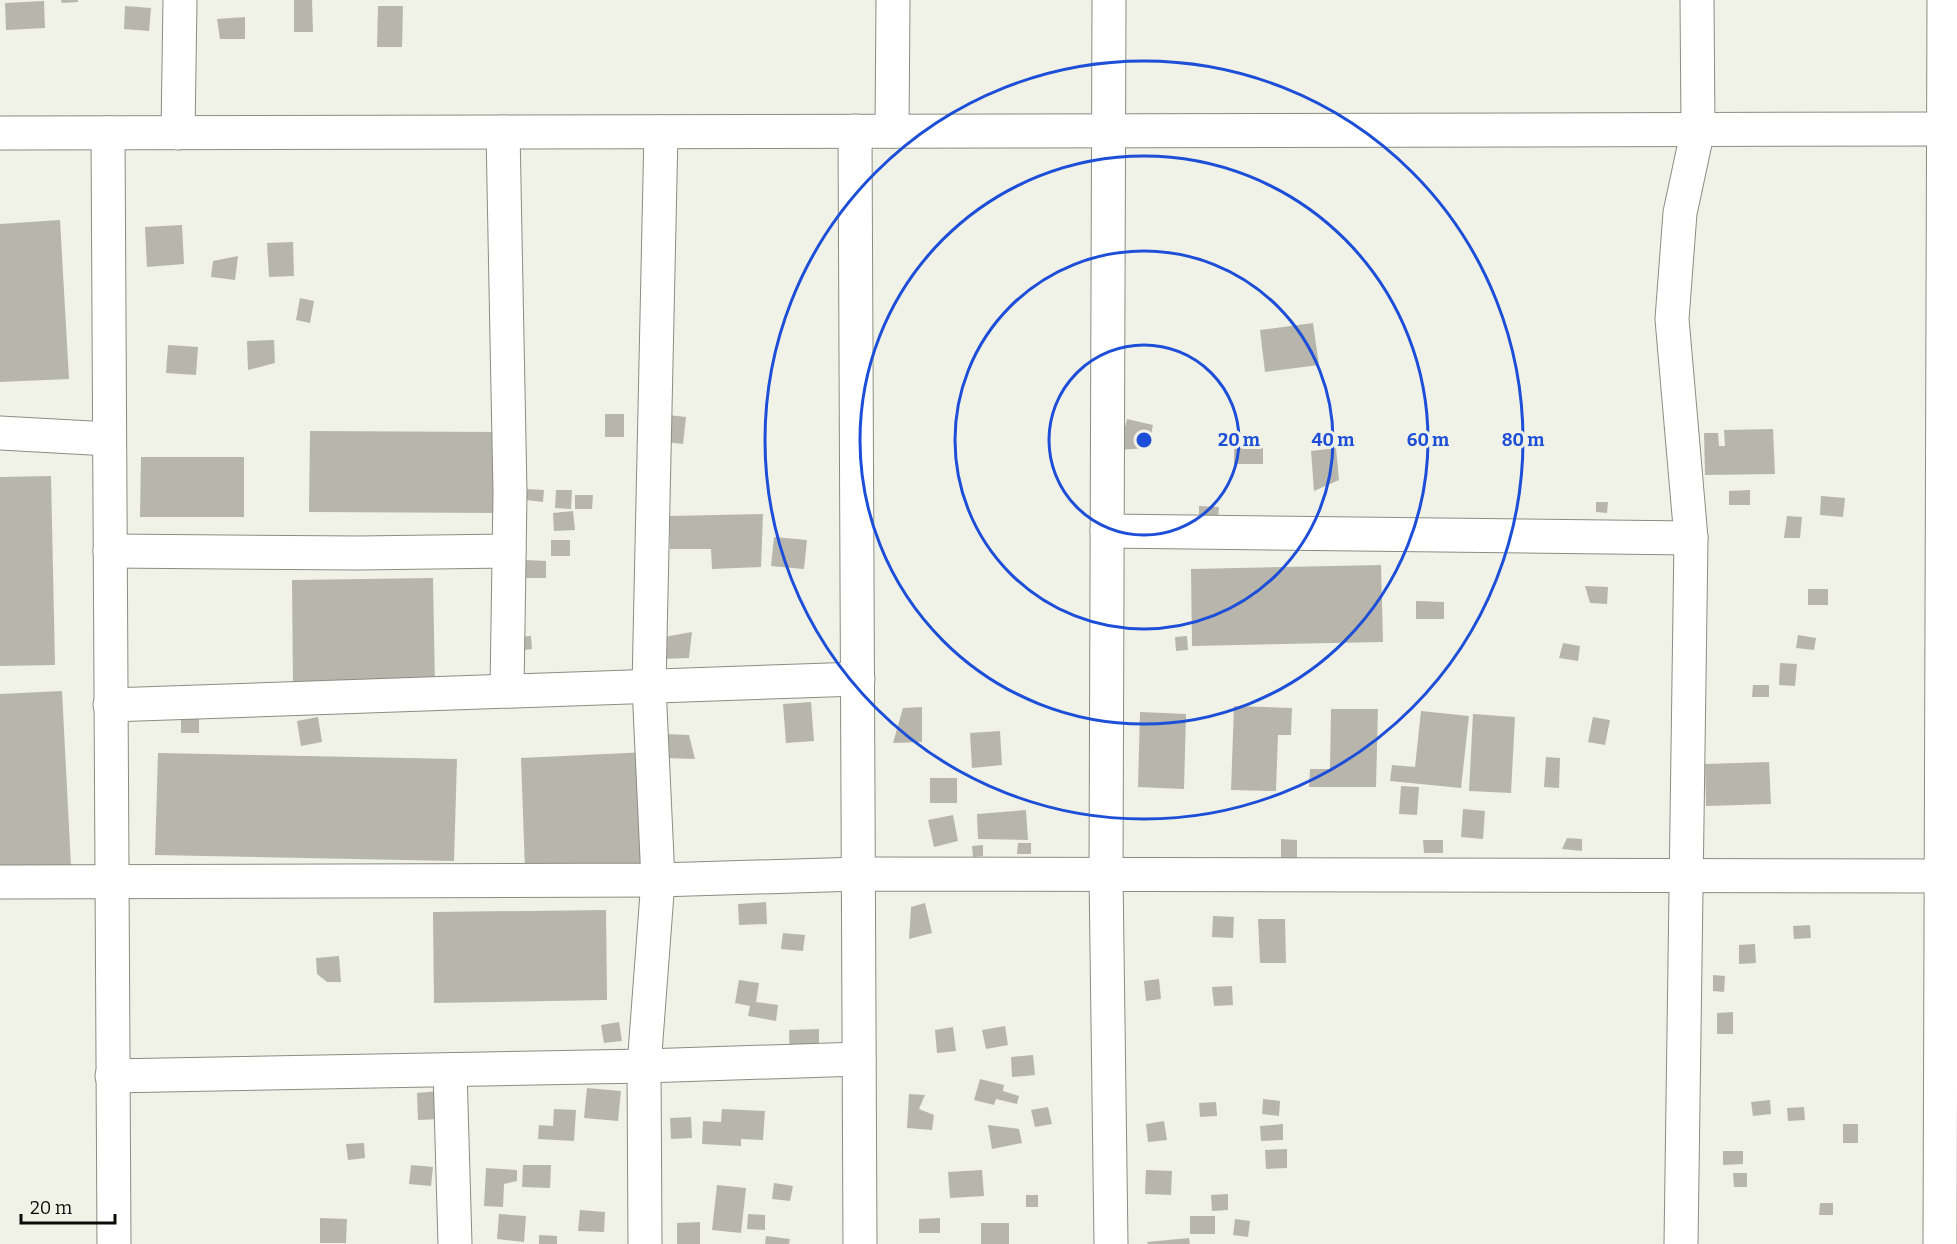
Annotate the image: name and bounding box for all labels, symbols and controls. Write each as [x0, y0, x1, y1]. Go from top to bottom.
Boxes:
text: 20 m [1218, 429, 1260, 451]
text: 40 m [1312, 429, 1354, 451]
text: 60 m [1407, 429, 1449, 451]
text: 80 m [1502, 429, 1544, 451]
centre of rings [1134, 430, 1154, 450]
scale bar [21, 1187, 116, 1225]
text: 20 m [30, 1197, 72, 1219]

